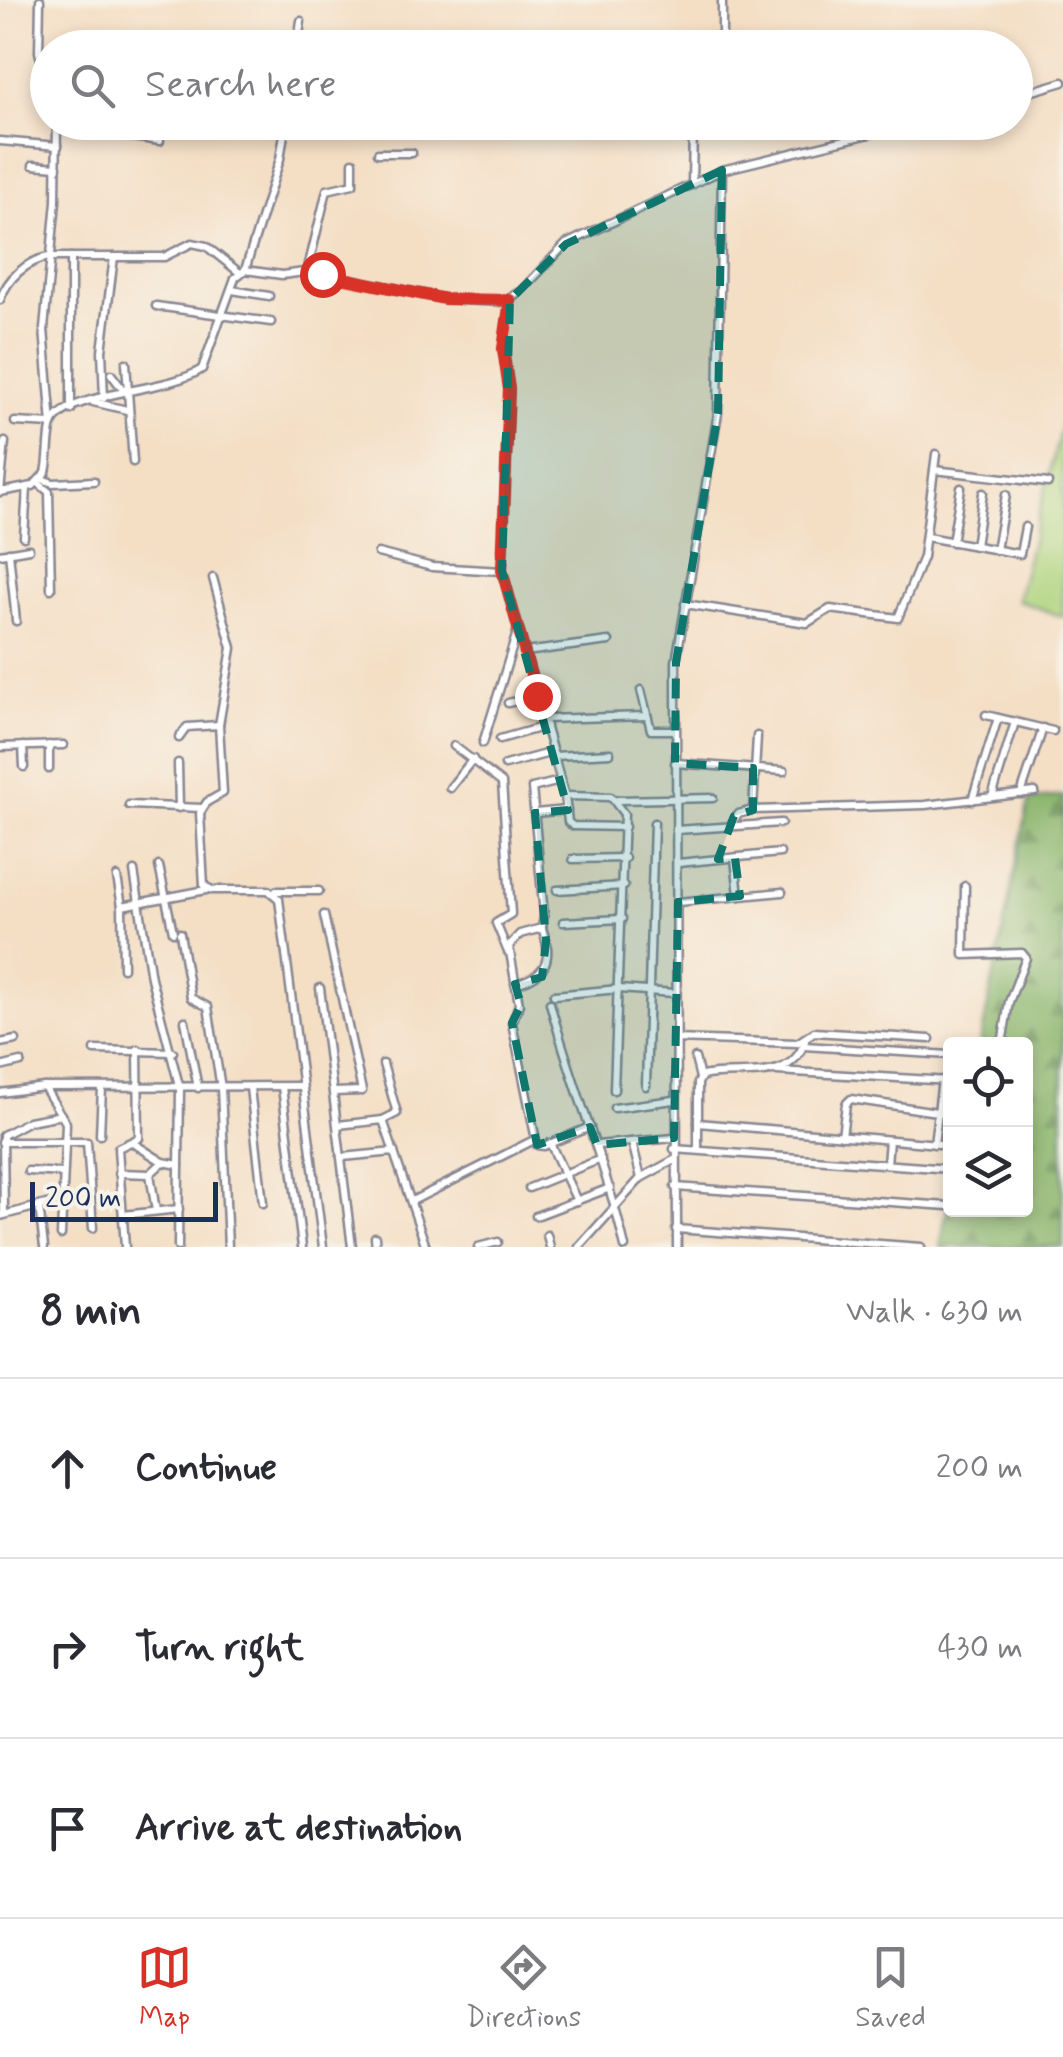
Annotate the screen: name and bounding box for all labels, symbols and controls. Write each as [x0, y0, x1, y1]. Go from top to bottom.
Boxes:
search box [30, 30, 1033, 140]
icon: search [65, 58, 120, 113]
text: Search here [145, 61, 336, 110]
route start [300, 252, 346, 298]
route end [515, 674, 561, 720]
map controls [943, 1037, 1033, 1217]
button: locate [943, 1037, 1033, 1127]
button: layers [943, 1127, 1033, 1217]
scale bar [30, 1177, 218, 1222]
text: 200 m [45, 1181, 121, 1218]
text: 8 min [40, 1285, 142, 1340]
text: Walk · 630 m [846, 1291, 1023, 1333]
icon: ahead [40, 1441, 95, 1496]
text: Continue [135, 1444, 277, 1493]
text: 200 m [936, 1447, 1023, 1489]
icon: right [40, 1621, 95, 1676]
text: Turn right [135, 1624, 304, 1673]
text: 430 m [937, 1627, 1023, 1669]
icon: arrive [40, 1801, 95, 1856]
text: Arrive at destination [135, 1804, 462, 1853]
tab: Map [137, 1940, 192, 2037]
tab: Directions [466, 1940, 581, 2037]
tab: Saved [855, 1940, 926, 2037]

